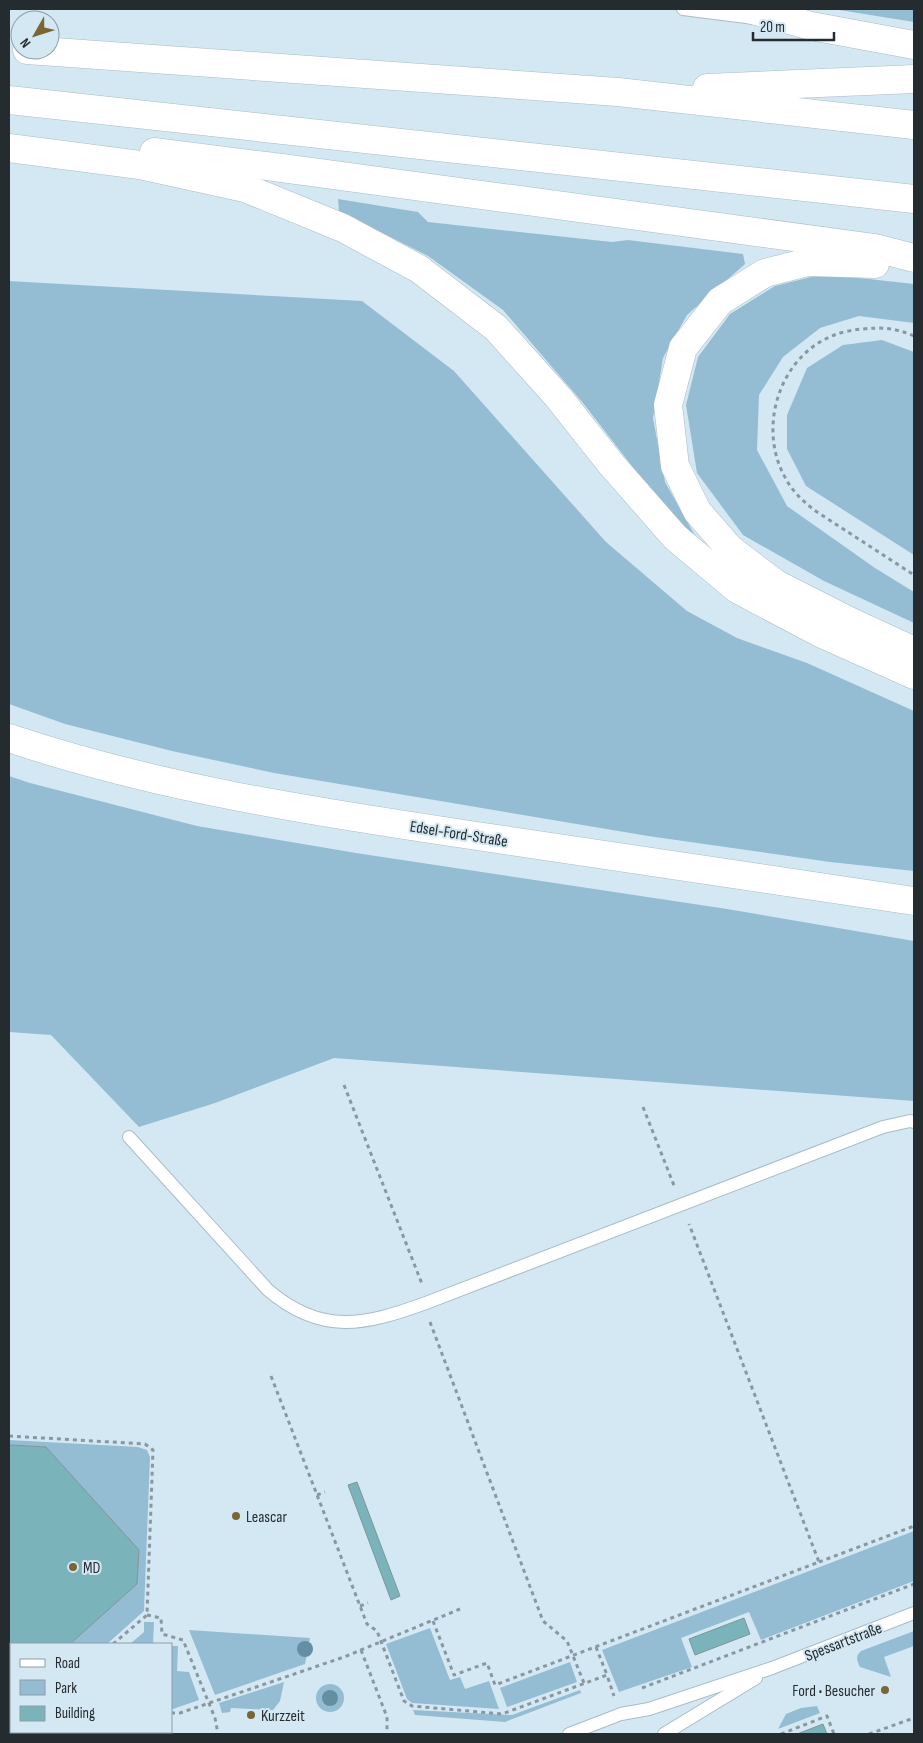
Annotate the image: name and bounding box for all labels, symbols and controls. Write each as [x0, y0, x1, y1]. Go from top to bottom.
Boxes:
north arrow [10, 10, 60, 60]
scale bar [753, 10, 834, 42]
text: 20 m [760, 18, 785, 37]
text: N [16, 35, 34, 51]
street label: Edsel-Ford-Straße [408, 817, 509, 852]
place label: Leascar [246, 1508, 287, 1527]
marker: Leascar [230, 1510, 242, 1522]
place label: MD [83, 1559, 101, 1578]
marker: MD [67, 1561, 79, 1573]
street label: Spessartstraße [802, 1619, 885, 1666]
legend [10, 1643, 172, 1733]
text: Road [55, 1654, 80, 1673]
text: Park [55, 1679, 77, 1698]
place label: Ford • Besucher [792, 1682, 875, 1701]
marker: Ford • Besucher [879, 1684, 891, 1696]
text: Building [55, 1704, 95, 1723]
place label: Kurzzeit [261, 1707, 305, 1726]
marker: Kurzzeit [245, 1709, 257, 1721]

